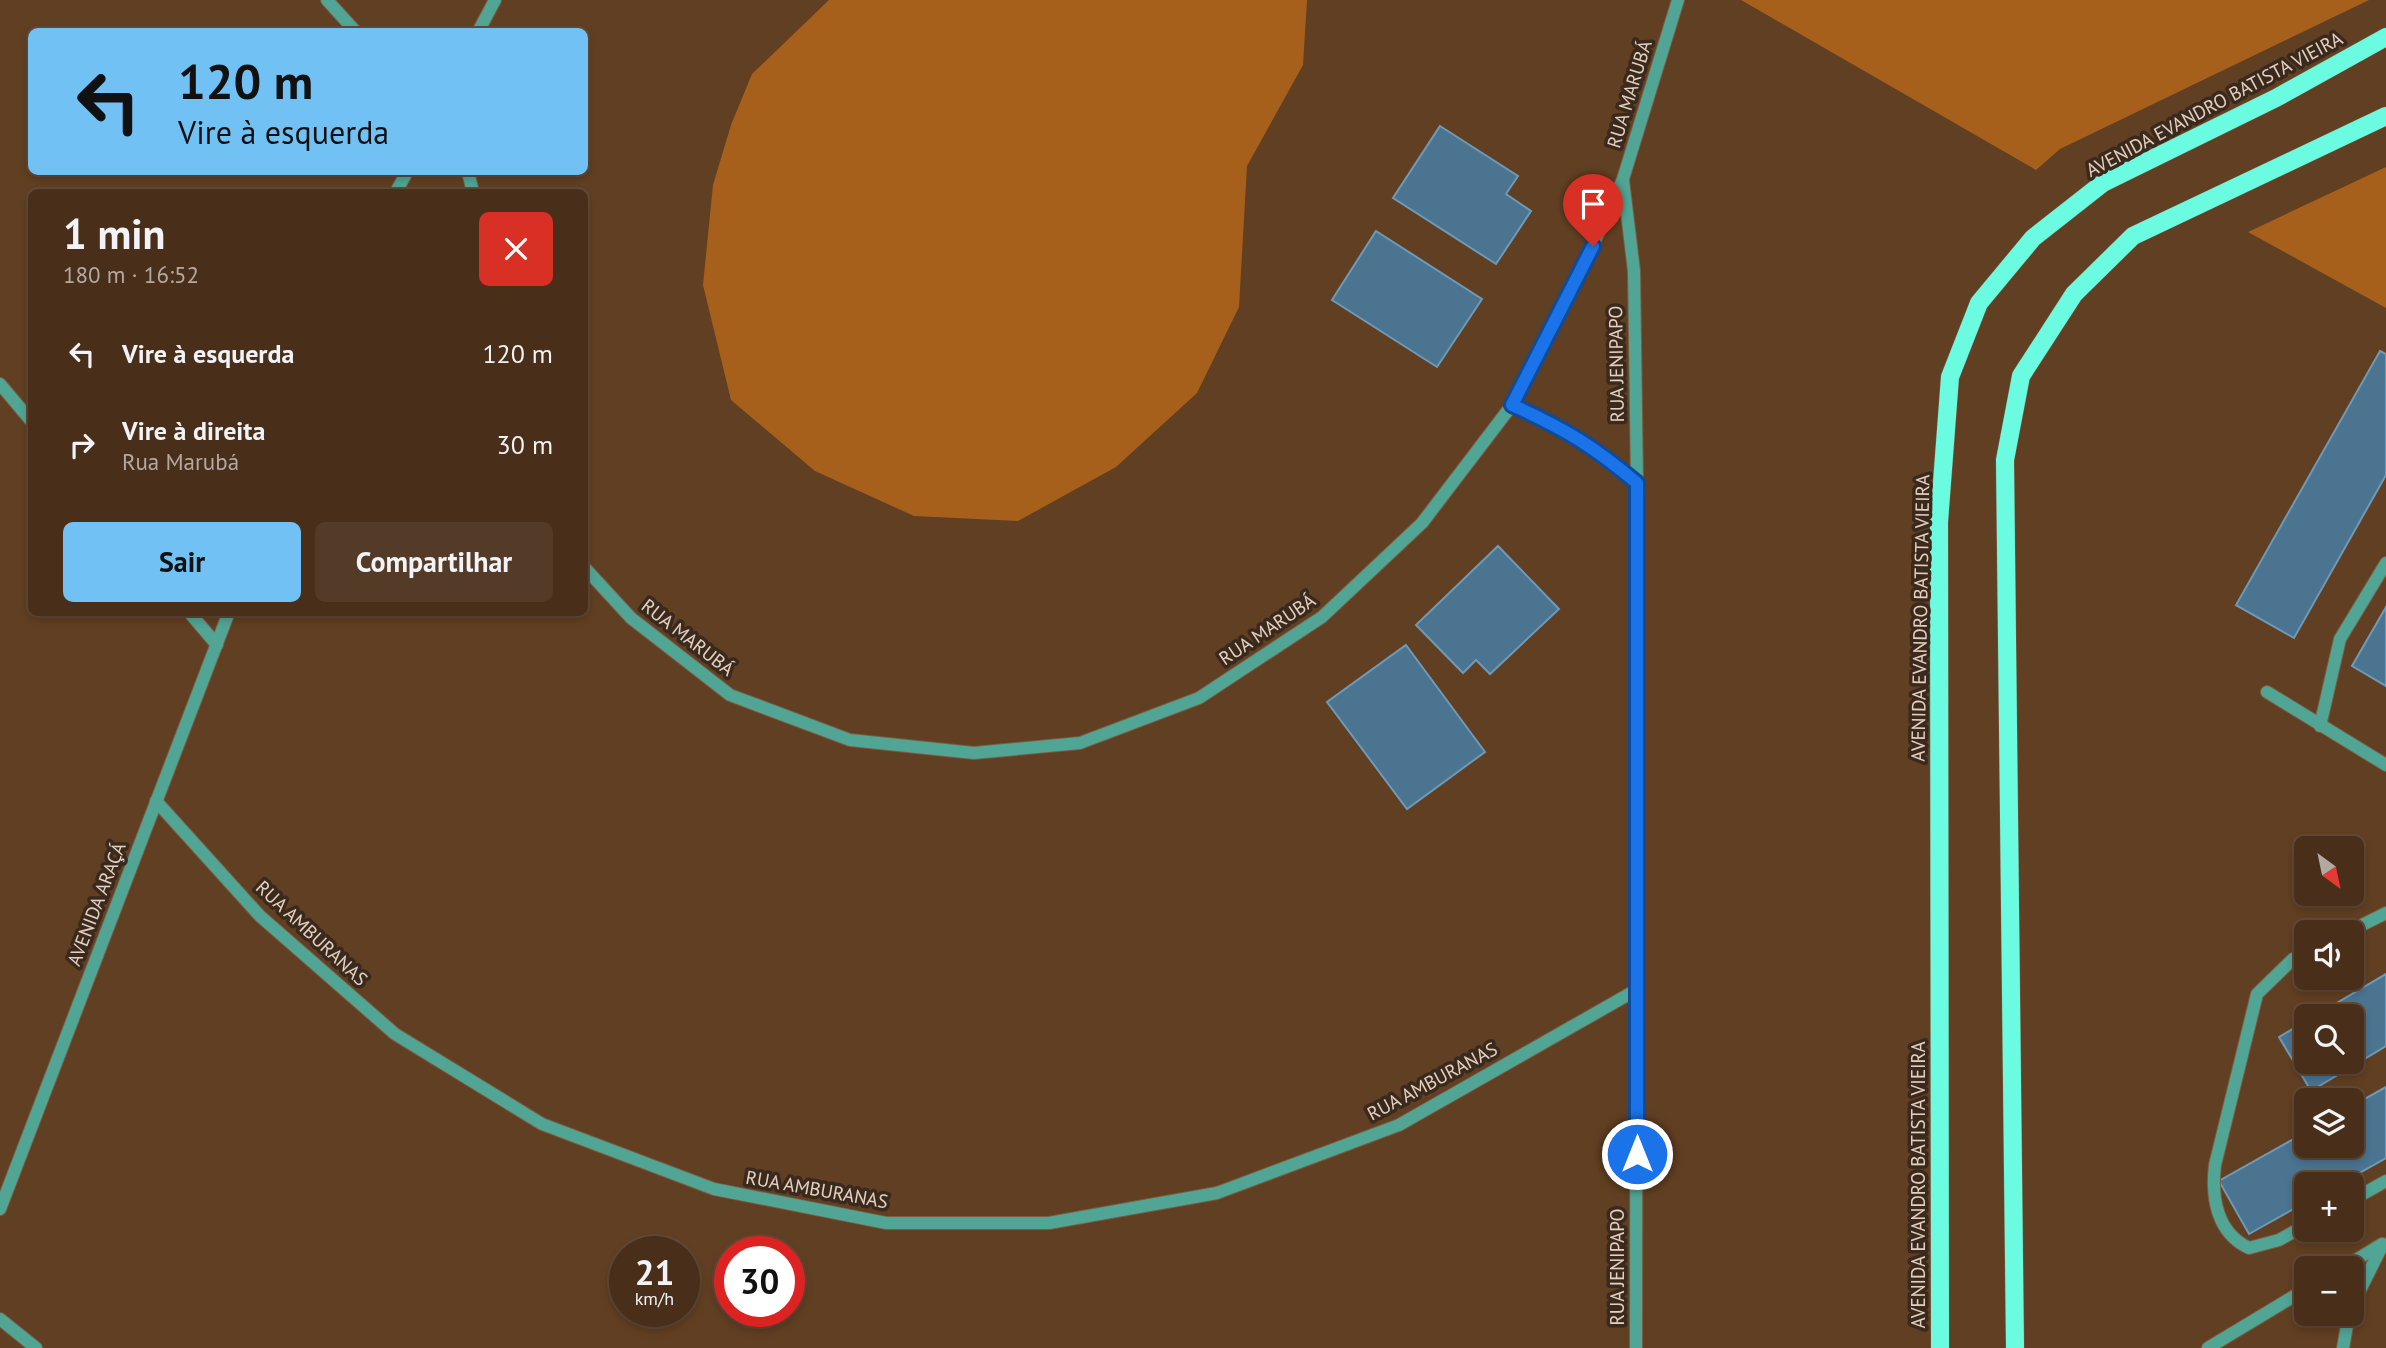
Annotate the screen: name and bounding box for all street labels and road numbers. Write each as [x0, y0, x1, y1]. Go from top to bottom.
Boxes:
street label: AVENIDA EVANDRO BATISTA VIEIRA [2082, 26, 2346, 182]
street label: RUA MARUBÁ [1601, 37, 1657, 151]
street label: RUA JENIPAPO [1603, 305, 1629, 423]
street label: AVENIDA EVANDRO BATISTA VIEIRA [1905, 474, 1935, 762]
street label: RUA MARUBÁ [1214, 588, 1320, 670]
street label: RUA MARUBÁ [637, 593, 739, 681]
street label: AVENIDA ARAÇÁ [61, 839, 131, 969]
street label: RUA AMBURANAS [251, 875, 373, 991]
street label: RUA AMBURANAS [1363, 1037, 1501, 1125]
street label: AVENIDA EVANDRO BATISTA VIEIRA [1906, 1041, 1930, 1329]
street label: RUA AMBURANAS [744, 1165, 890, 1213]
street label: RUA JENIPAPO [1605, 1209, 1629, 1325]

